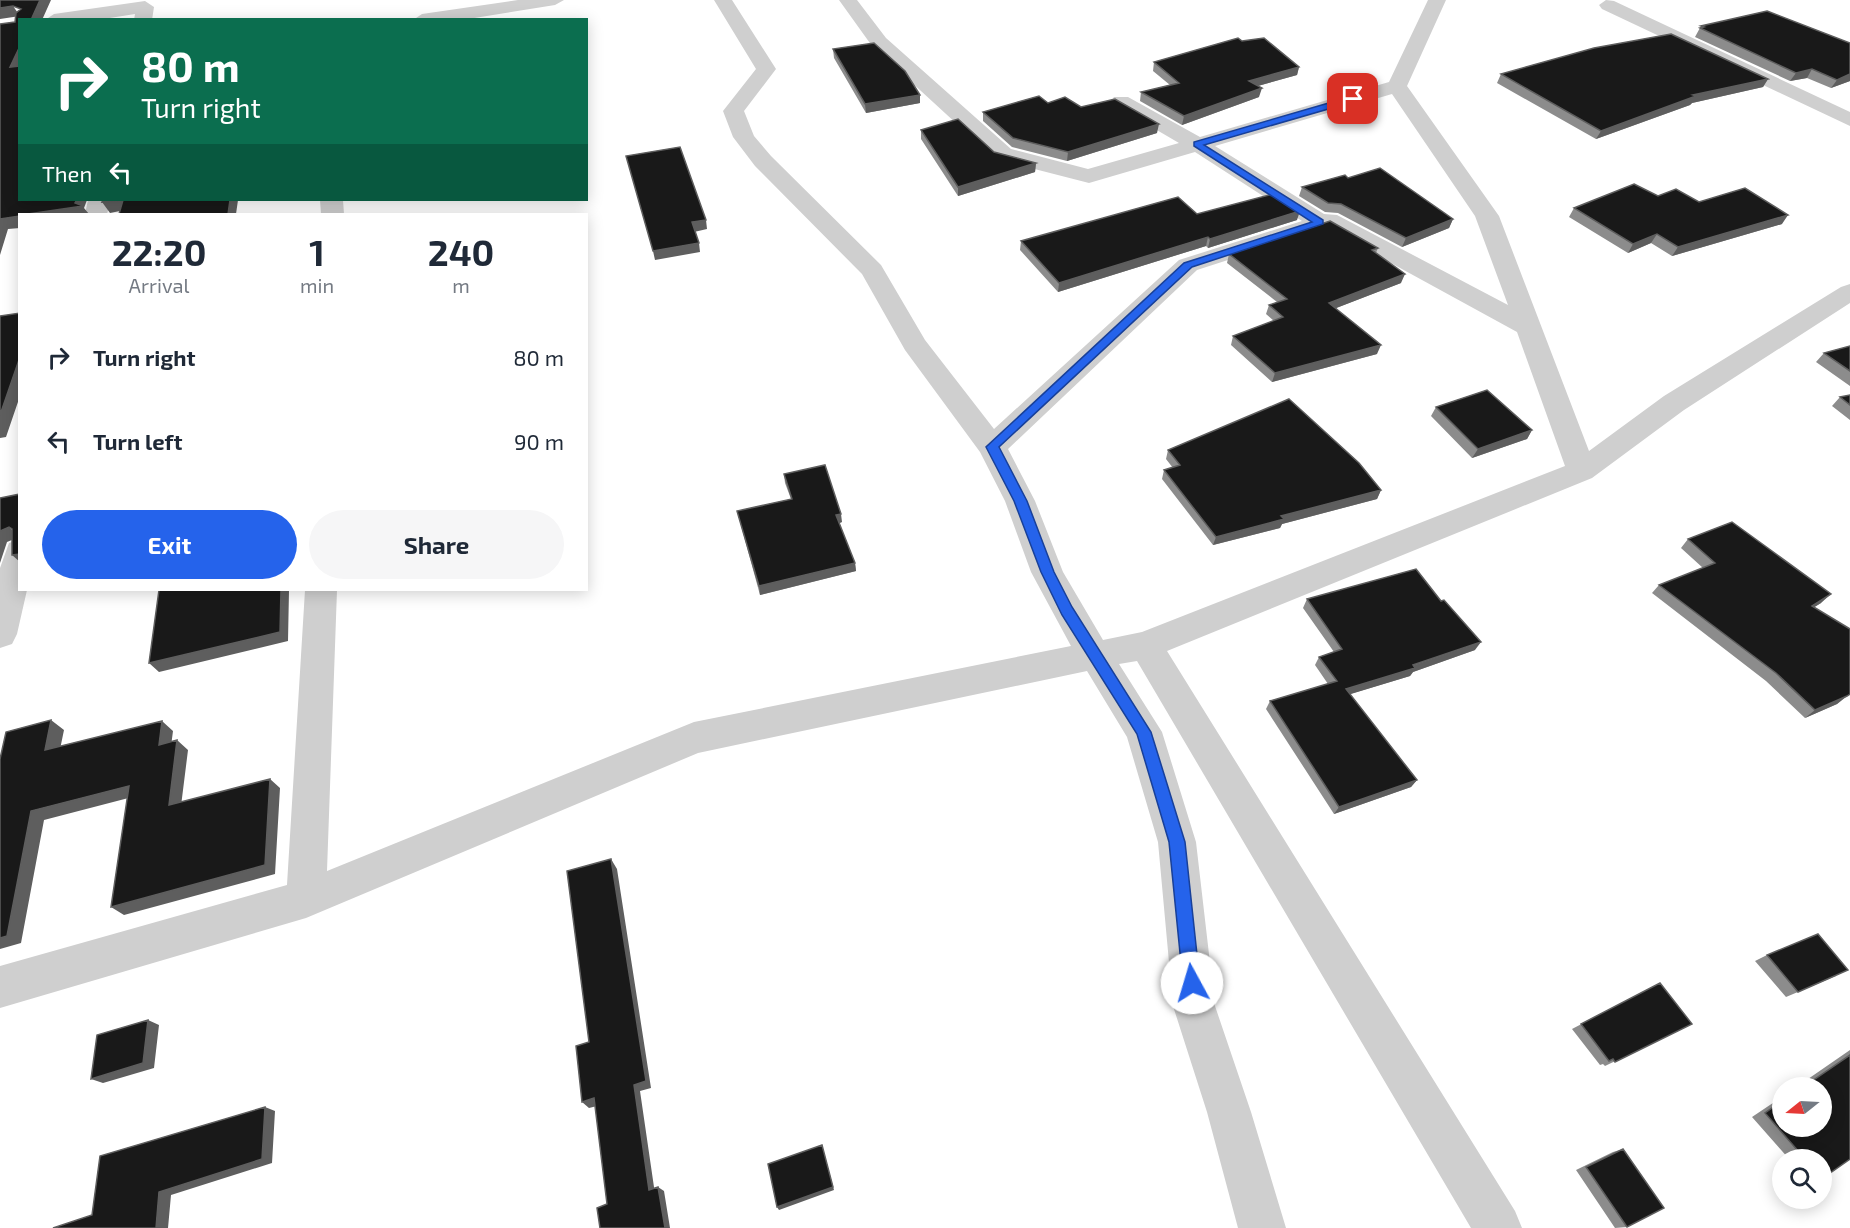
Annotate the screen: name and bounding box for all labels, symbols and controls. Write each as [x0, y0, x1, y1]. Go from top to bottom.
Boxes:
text: 80 m [141, 40, 240, 90]
icon: right [42, 42, 120, 120]
pin [1327, 73, 1378, 124]
icon: arrive [1336, 82, 1369, 115]
text: Turn right [141, 91, 261, 123]
icon: left [104, 156, 137, 189]
text: Then [42, 160, 92, 186]
text: 22:20 [112, 230, 206, 273]
text: 1 [309, 230, 325, 273]
text: 240 [428, 230, 494, 273]
text: Arrival [129, 273, 189, 297]
text: min [300, 273, 334, 297]
text: m [452, 273, 470, 297]
icon: right [42, 341, 75, 374]
text: Turn right [93, 344, 195, 370]
text: 80 m [513, 344, 564, 370]
icon: left [42, 425, 75, 458]
text: Turn left [93, 428, 182, 454]
text: 90 m [514, 428, 564, 454]
button: Exit [42, 510, 297, 579]
button: Share [309, 510, 564, 579]
position arrow [1160, 951, 1224, 1015]
north arrow [1772, 1077, 1832, 1137]
map controls [1772, 1077, 1832, 1209]
button: search [1772, 1149, 1832, 1209]

